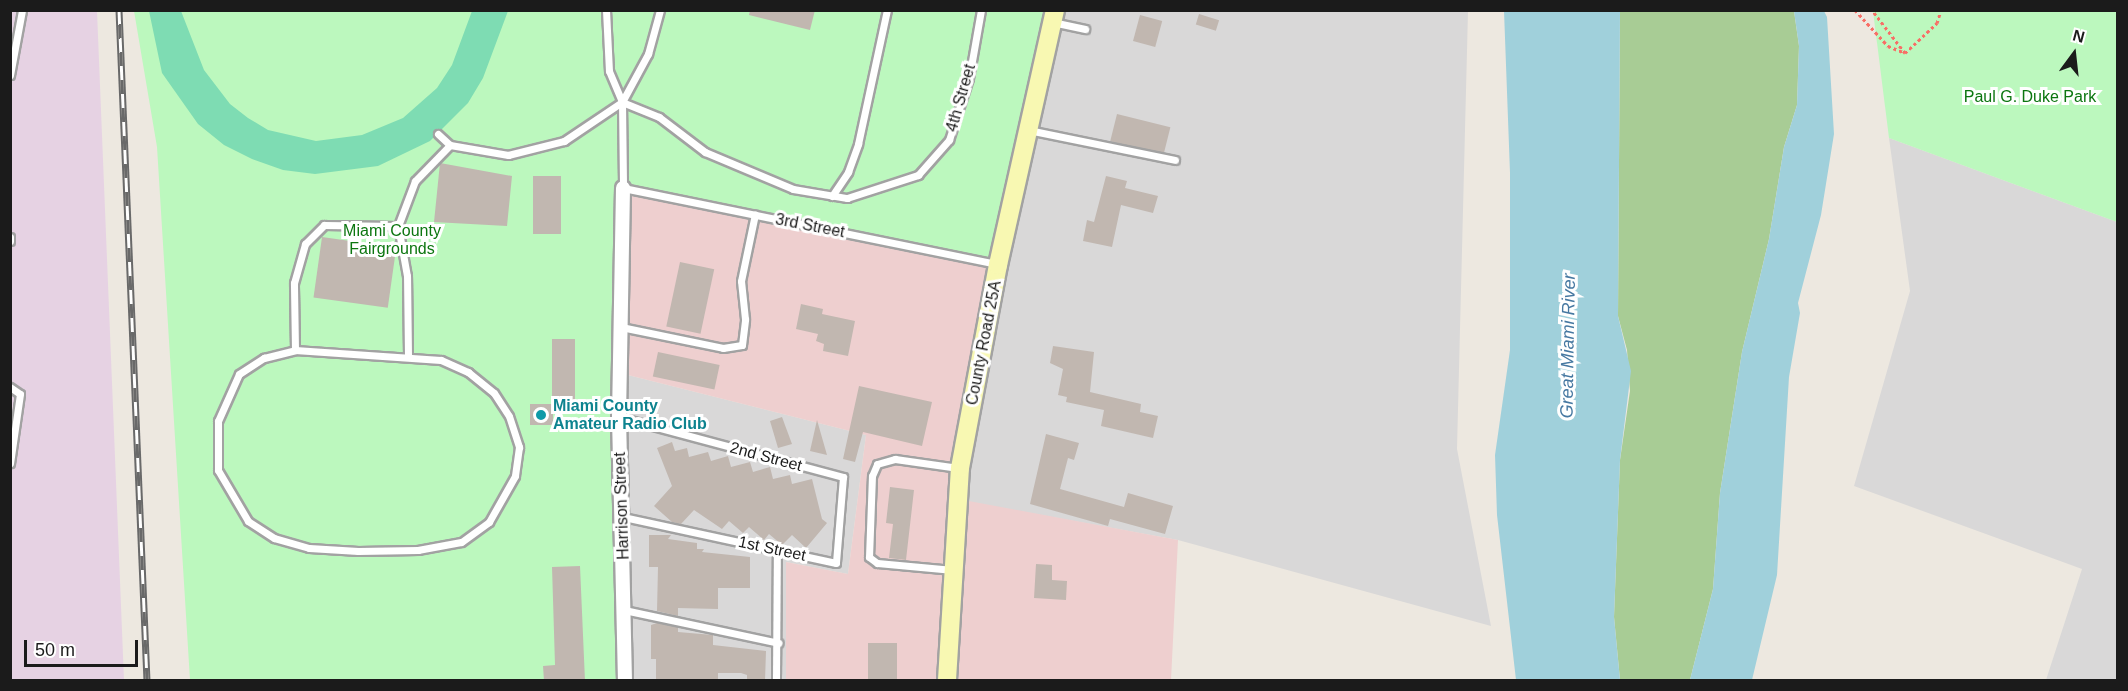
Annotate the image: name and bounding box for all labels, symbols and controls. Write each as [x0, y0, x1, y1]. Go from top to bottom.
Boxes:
north arrow [2044, 24, 2104, 84]
text: N [2071, 26, 2087, 46]
street label: 4th Street [942, 62, 980, 134]
park label: Paul G. Duke Park [1964, 87, 2096, 107]
street label: 3rd Street [774, 210, 846, 242]
park label: Miami County Fairgrounds [343, 221, 441, 259]
water label: Great Miami River [1556, 273, 1580, 419]
street label: County Road 25A [963, 279, 1005, 407]
place label: Miami County Amateur Radio Club [553, 396, 707, 434]
marker: Miami County Amateur Radio Club [534, 408, 548, 422]
street label: 2nd Street [728, 438, 804, 476]
street label: Harrison Street [611, 452, 633, 560]
street label: 1st Street [737, 532, 807, 566]
scale bar [27, 628, 141, 666]
text: 50 m [35, 640, 75, 660]

